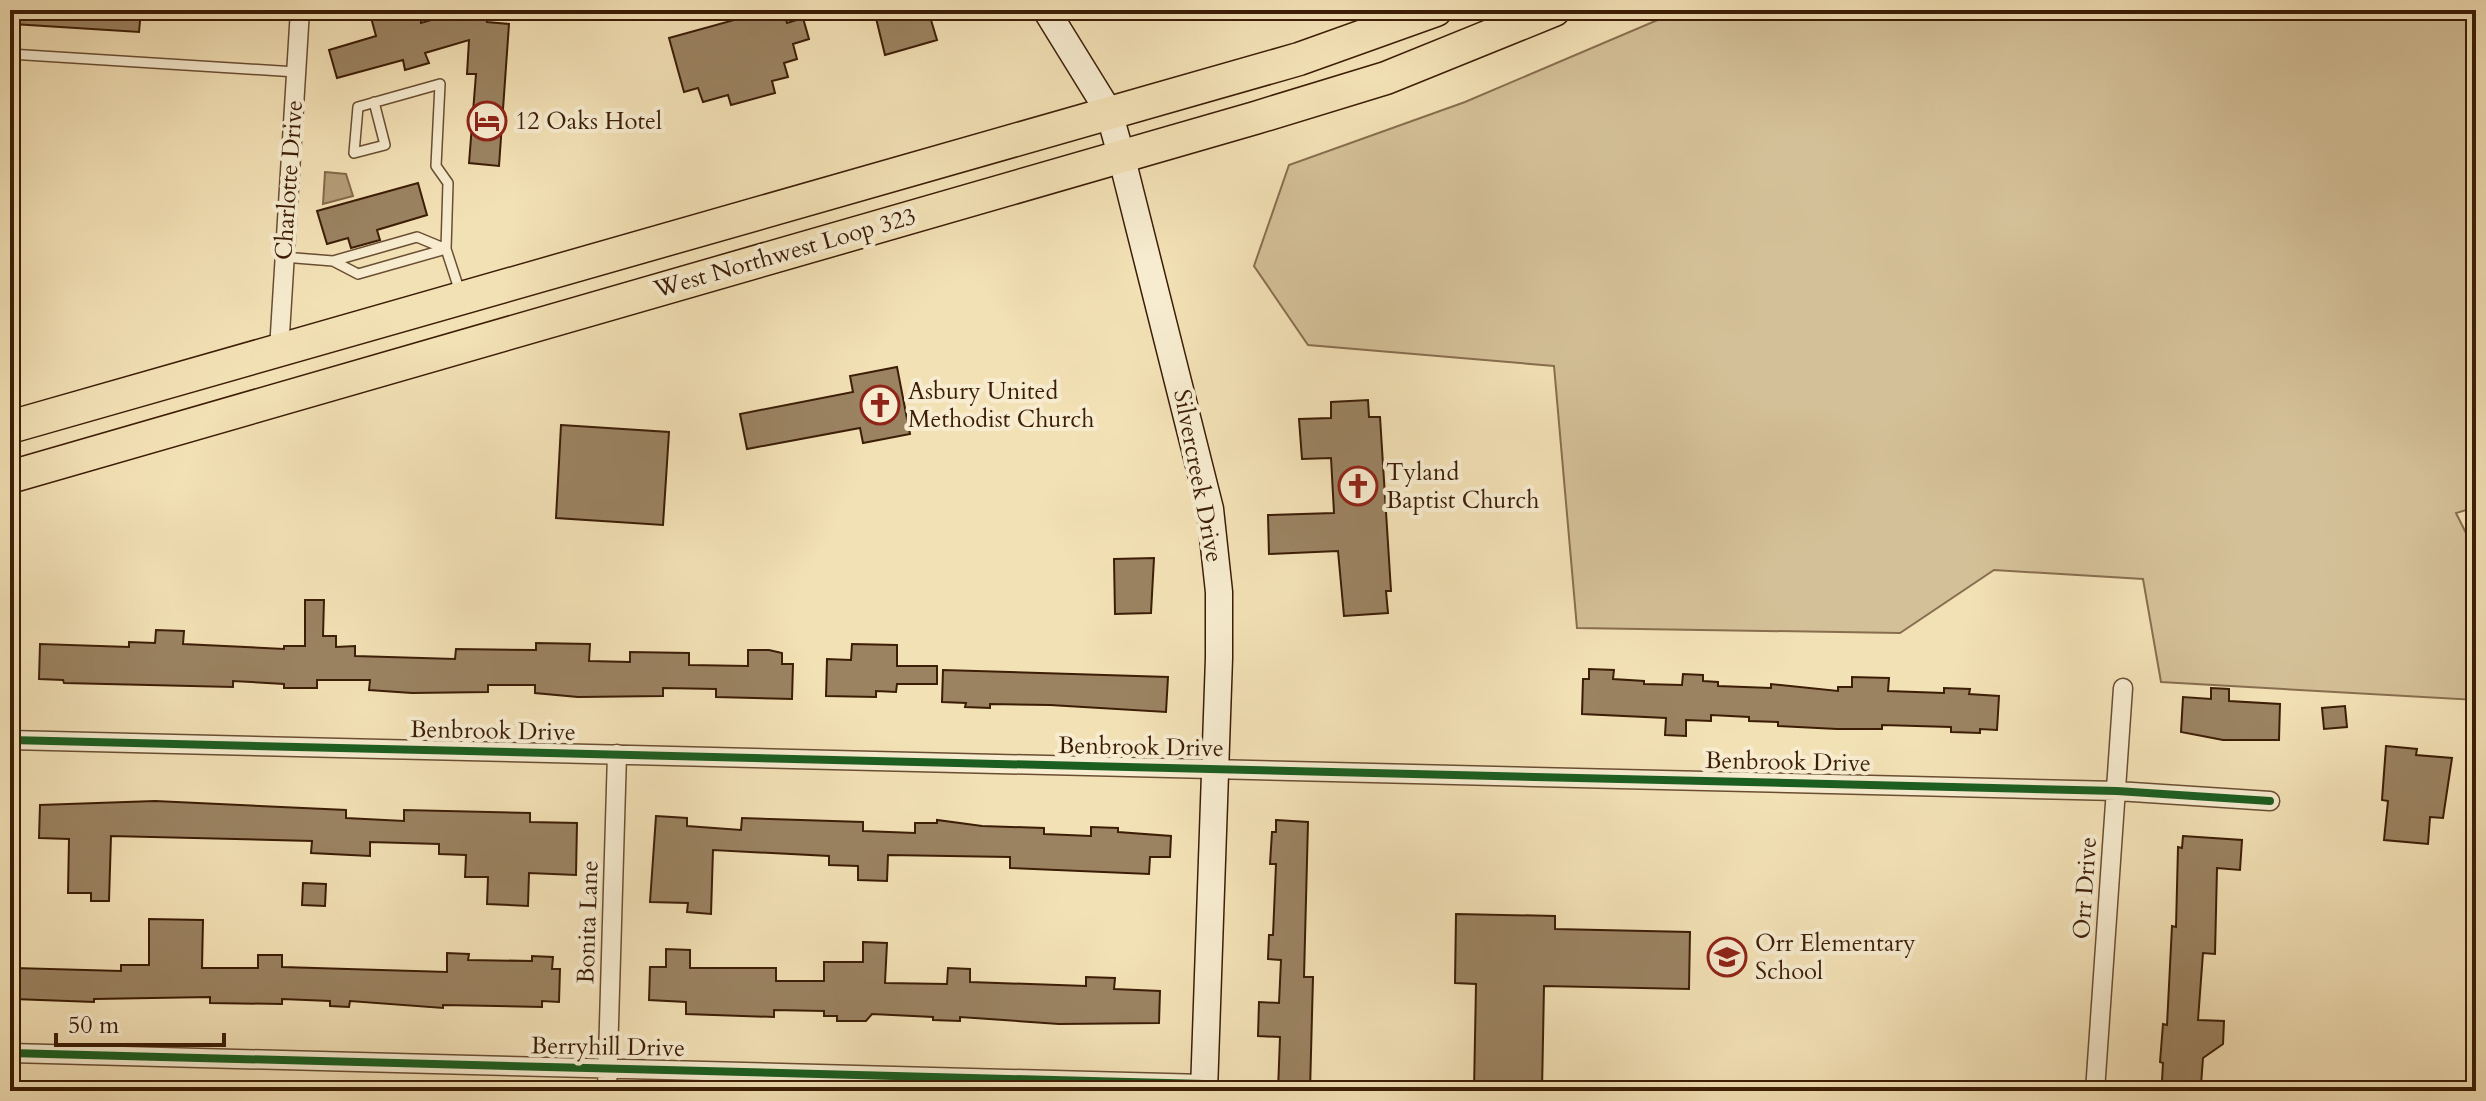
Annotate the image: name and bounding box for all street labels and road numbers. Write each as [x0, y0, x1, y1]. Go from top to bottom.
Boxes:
street label: Charlotte Drive [267, 99, 311, 261]
street label: West Northwest Loop 323 [649, 200, 920, 307]
street label: Silvercreek Drive [1165, 387, 1231, 565]
street label: Benbrook Drive [410, 713, 576, 749]
street label: Benbrook Drive [1058, 729, 1224, 765]
street label: Benbrook Drive [1705, 744, 1871, 780]
street label: Orr Drive [2065, 836, 2105, 940]
street label: Bonita Lane [569, 860, 607, 984]
street label: Berryhill Drive [531, 1029, 685, 1065]

